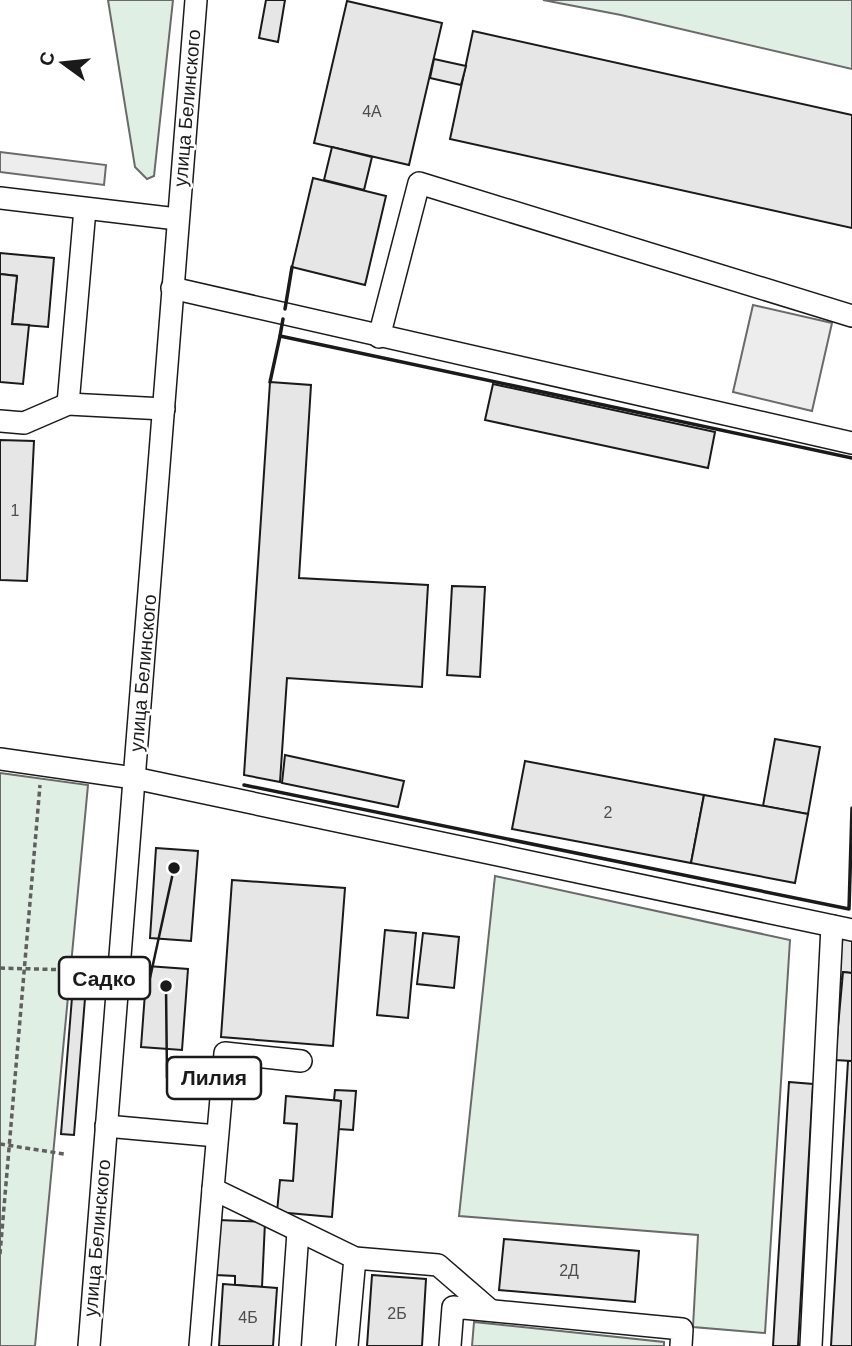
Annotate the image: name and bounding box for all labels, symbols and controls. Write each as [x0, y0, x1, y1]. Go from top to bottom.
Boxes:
north arrow [28, 28, 98, 98]
street label: улица Белинского [170, 28, 204, 188]
text: С [35, 49, 59, 68]
house number: 4А [362, 103, 382, 120]
house number: 1 [11, 502, 20, 519]
street label: улица Белинского [126, 593, 160, 753]
house number: 2 [604, 804, 613, 821]
callout: Садко [59, 957, 150, 999]
text: Садко [72, 967, 136, 990]
callout: Лилия [167, 1057, 261, 1099]
text: Лилия [181, 1066, 247, 1089]
street label: улица Белинского [80, 1158, 114, 1318]
house number: 2Д [559, 1262, 579, 1279]
house number: 2Б [387, 1305, 407, 1322]
house number: 4Б [238, 1309, 258, 1326]

